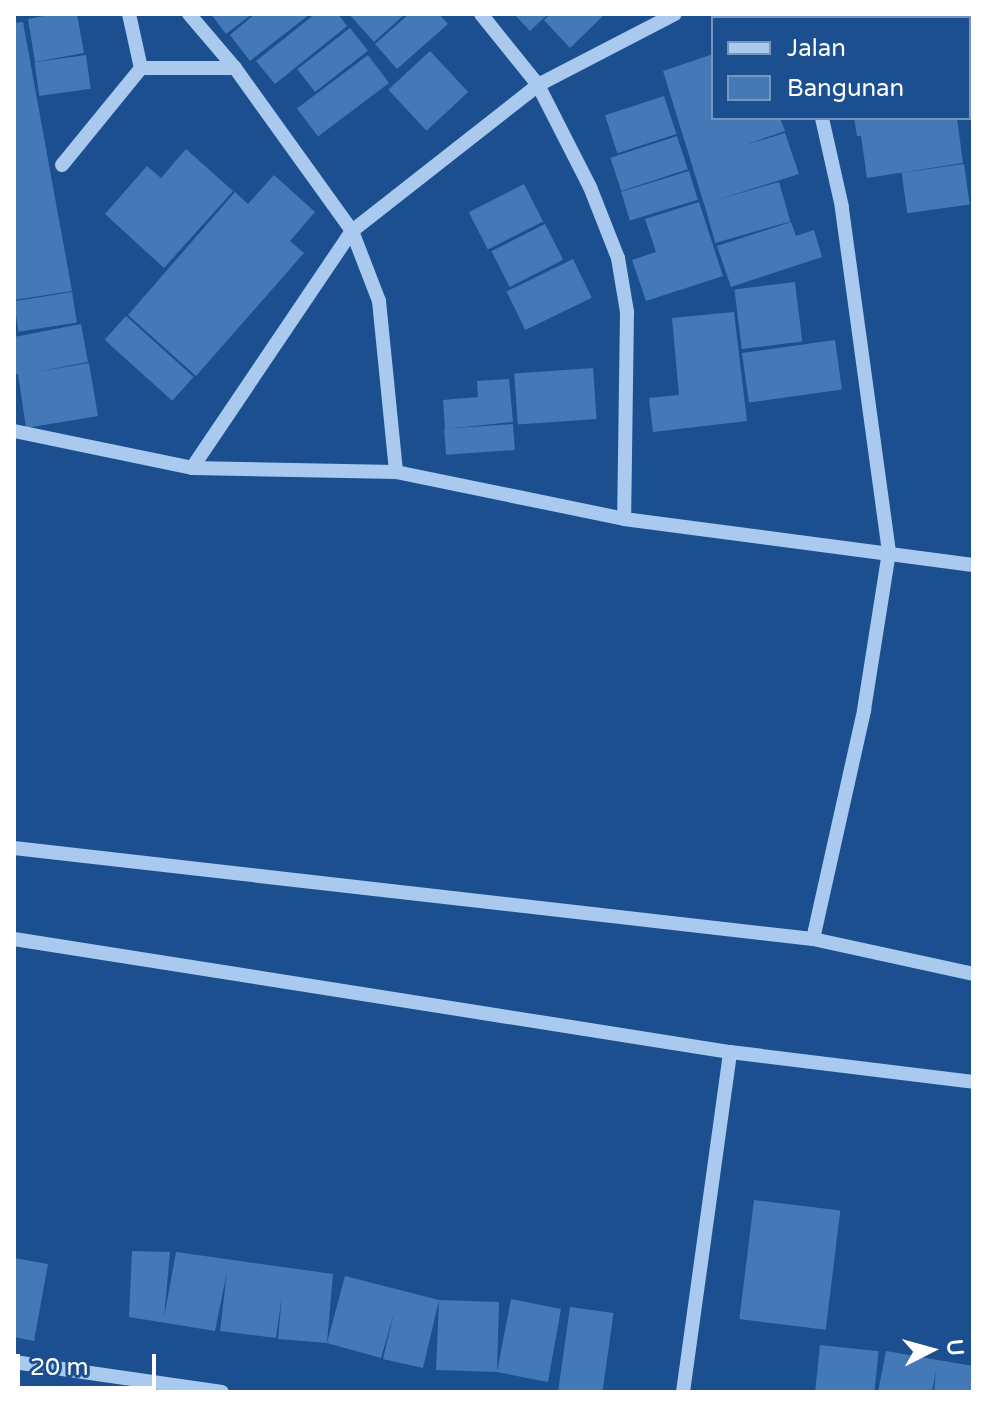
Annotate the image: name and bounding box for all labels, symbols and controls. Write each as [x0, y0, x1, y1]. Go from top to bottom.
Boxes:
legend [711, 16, 971, 120]
text: Jalan [787, 34, 846, 63]
text: Bangunan [787, 74, 904, 103]
north arrow [891, 1310, 971, 1390]
scale bar [20, 1338, 160, 1388]
text: U [941, 1338, 969, 1357]
text: 20 m [30, 1353, 88, 1382]

